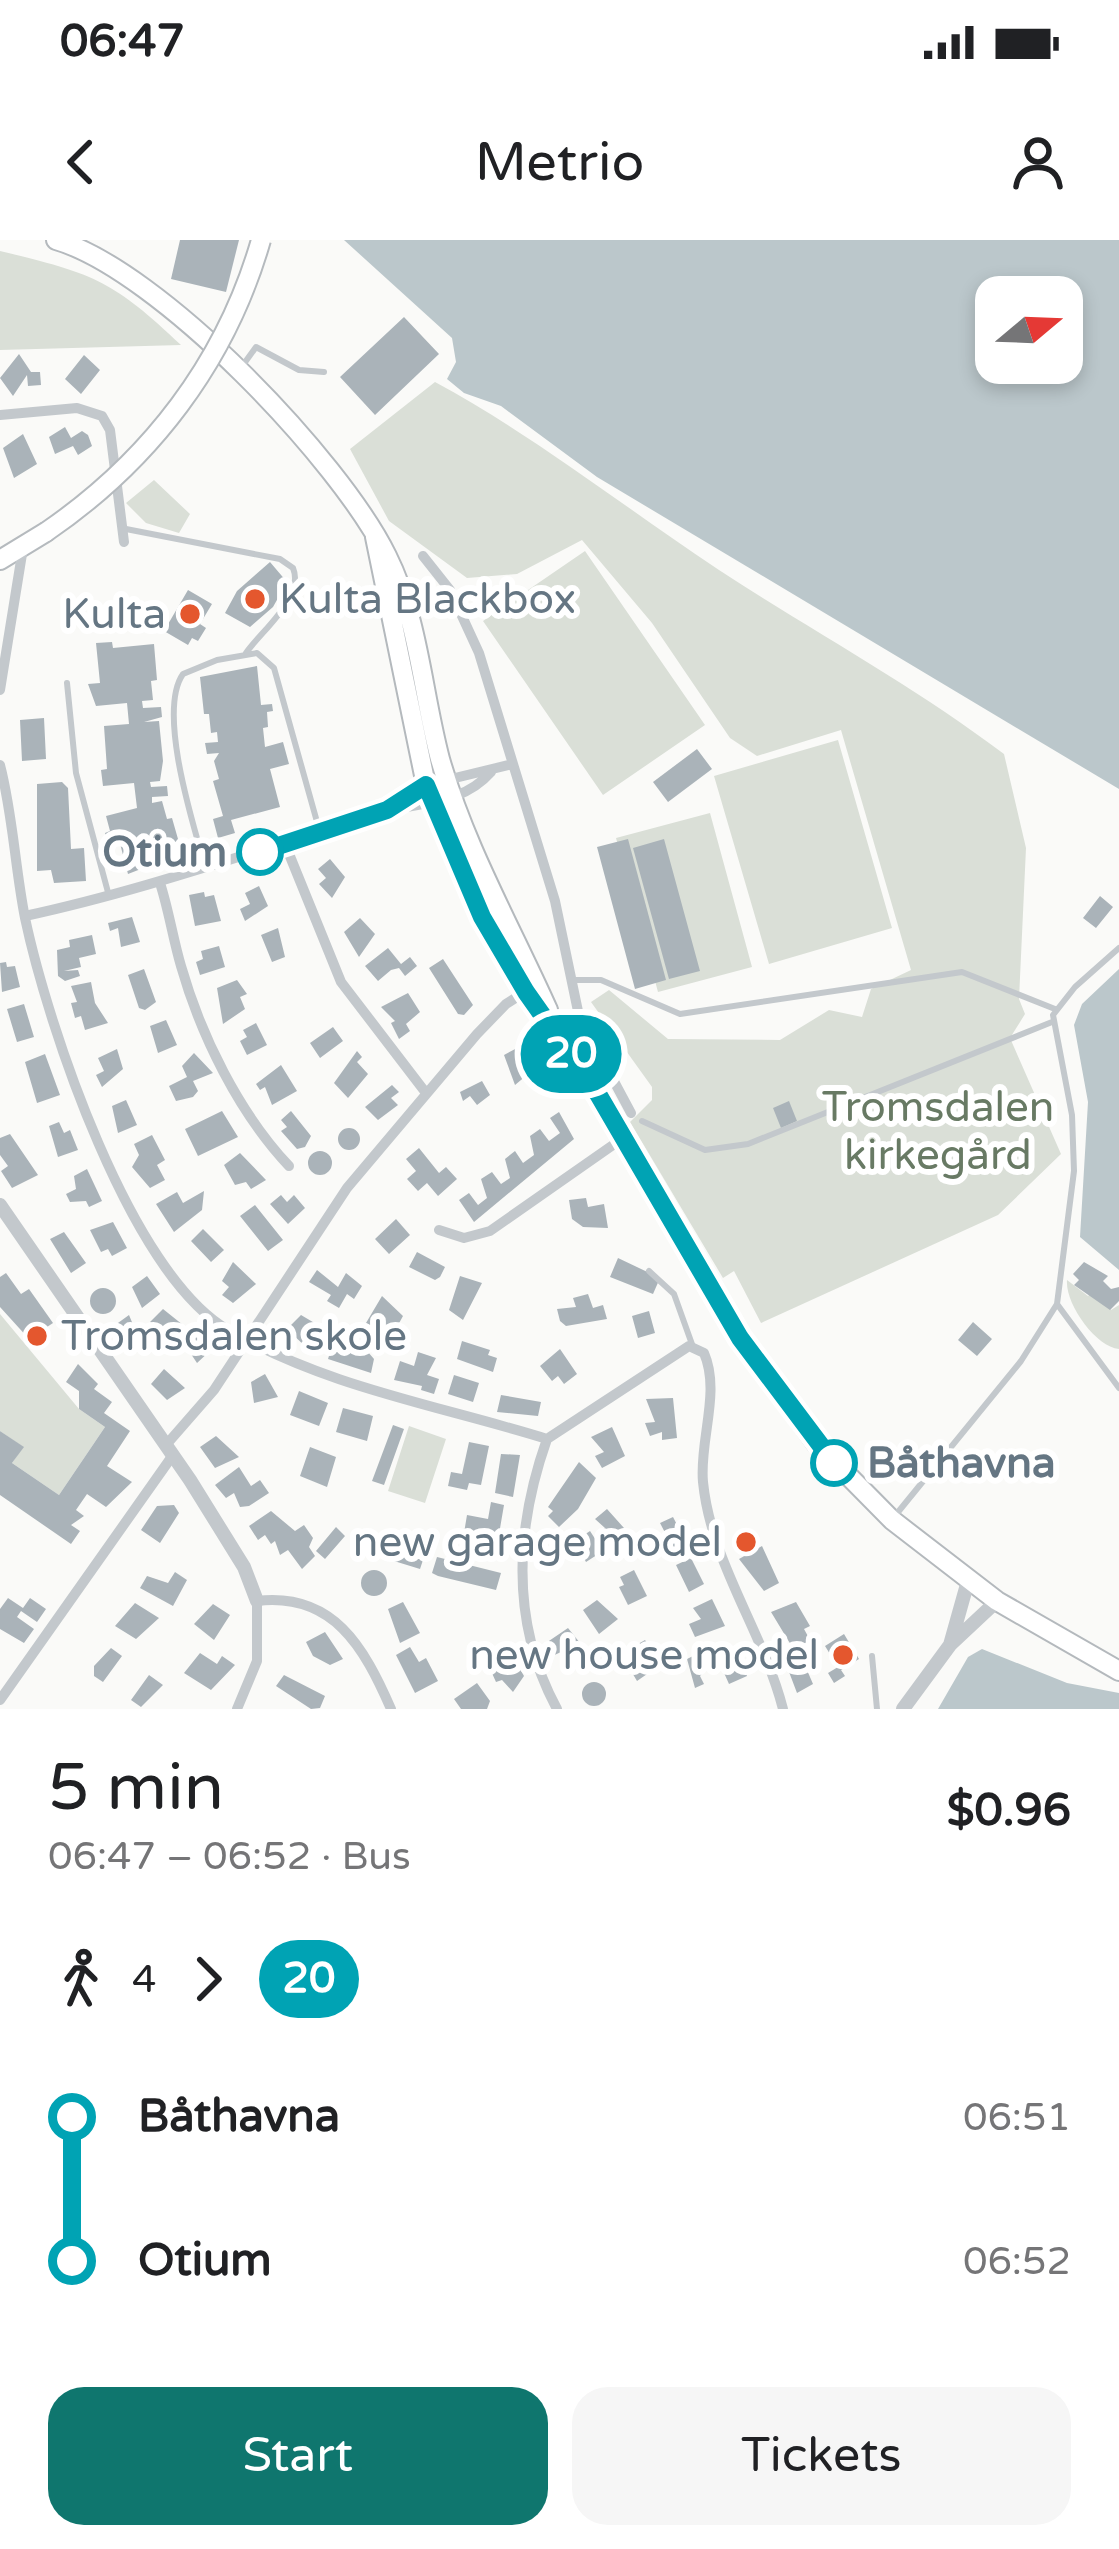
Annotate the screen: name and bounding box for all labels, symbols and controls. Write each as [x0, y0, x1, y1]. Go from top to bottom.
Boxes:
text: 06:47 [60, 15, 185, 69]
icon: back [48, 129, 114, 195]
icon: person [1005, 129, 1071, 195]
text: Metrio [475, 130, 644, 195]
north arrow [975, 276, 1083, 384]
map controls [975, 276, 1083, 384]
place label: Kulta Blackbox [279, 574, 576, 625]
marker: Kulta Blackbox [242, 586, 268, 612]
place label: Kulta [62, 589, 166, 640]
marker: Kulta [177, 601, 203, 627]
place label: Otium [102, 827, 227, 878]
marker: Otium [238, 830, 282, 874]
line badge: 20 [517, 1015, 625, 1093]
text: 20 [545, 1028, 597, 1079]
park label: Tromsdalen kirkegård [822, 1082, 1054, 1181]
place label: Tromsdalen skole [61, 1311, 407, 1362]
marker: Tromsdalen skole [24, 1323, 50, 1349]
place label: Båthavna [867, 1438, 1056, 1489]
marker: Båthavna [812, 1441, 856, 1485]
place label: new garage model [353, 1517, 722, 1568]
marker: new garage model [733, 1529, 759, 1555]
place label: new house model [469, 1630, 819, 1681]
marker: new house model [830, 1642, 856, 1668]
text: 5 min [48, 1748, 224, 1828]
text: $0.96 [947, 1784, 1071, 1838]
text: 06:47 – 06:52 · Bus [48, 1833, 411, 1880]
icon: walk [48, 1946, 114, 2012]
icon: forward [175, 1946, 241, 2012]
text: 20 [283, 1953, 335, 2004]
text: 4 [132, 1956, 157, 2003]
text: Båthavna [138, 2090, 340, 2144]
text: 06:51 [963, 2094, 1071, 2141]
text: Otium [138, 2234, 272, 2288]
text: 06:52 [963, 2238, 1071, 2285]
button: Start [48, 2387, 548, 2525]
button: Tickets [572, 2387, 1071, 2525]

